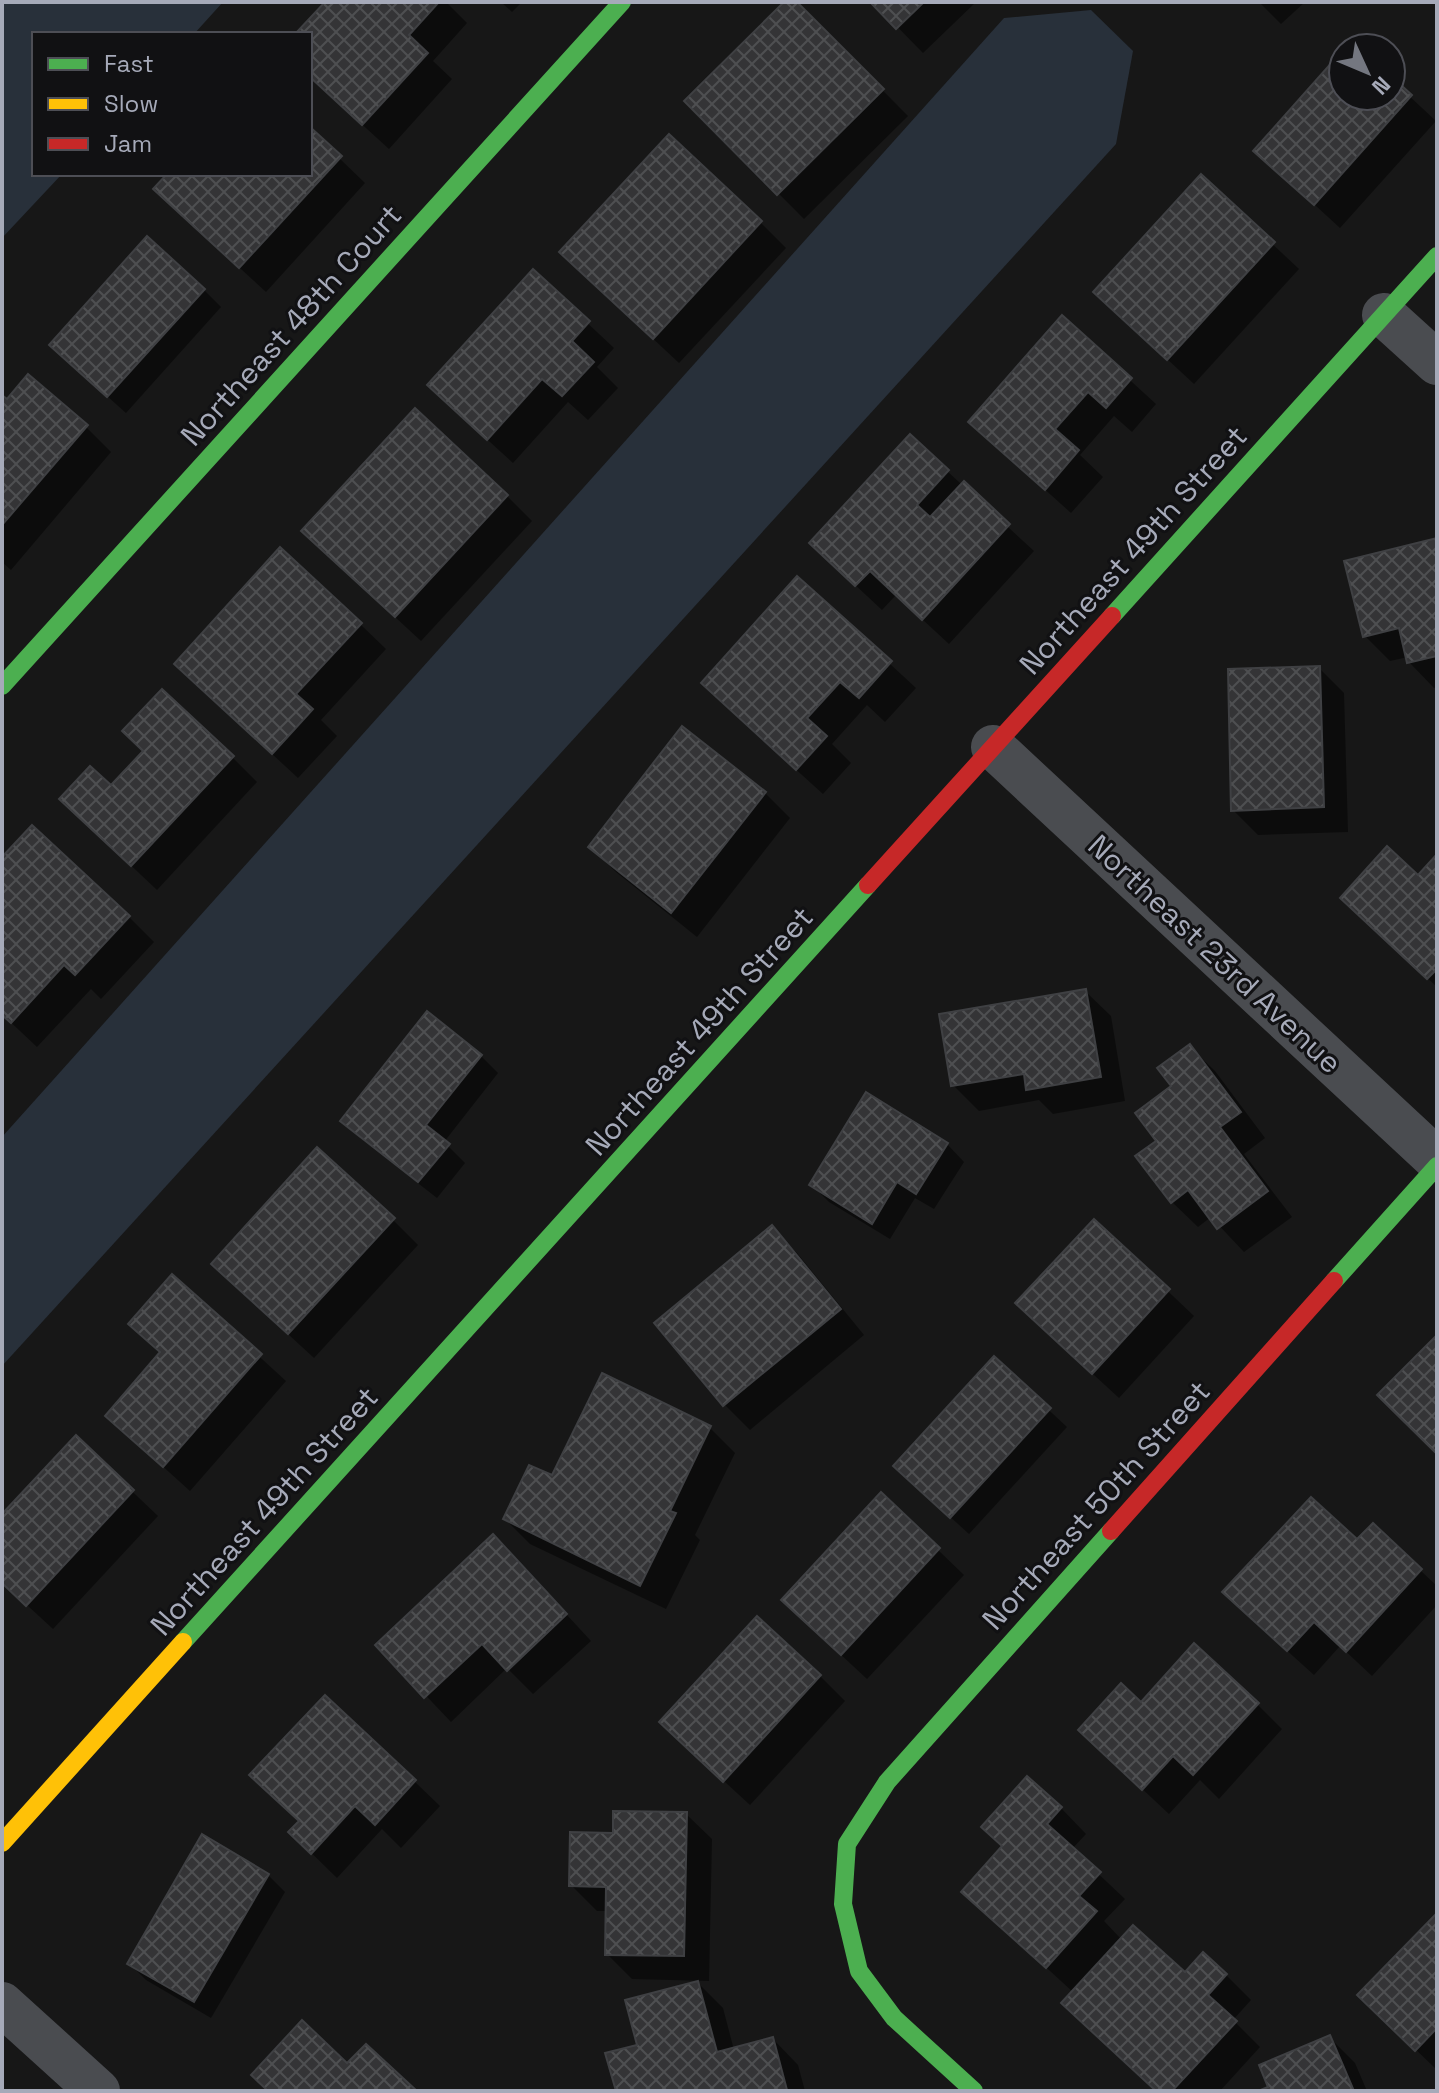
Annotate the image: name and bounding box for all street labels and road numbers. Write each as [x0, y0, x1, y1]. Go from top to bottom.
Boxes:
street label: Northeast 48th Court [172, 196, 410, 454]
street label: Northeast 49th Street [1011, 417, 1255, 683]
street label: Northeast 23rd Avenue [1080, 826, 1350, 1082]
street label: Northeast 49th Street [577, 898, 821, 1164]
street label: Northeast 50th Street [974, 1372, 1218, 1638]
street label: Northeast 49th Street [142, 1378, 386, 1644]

